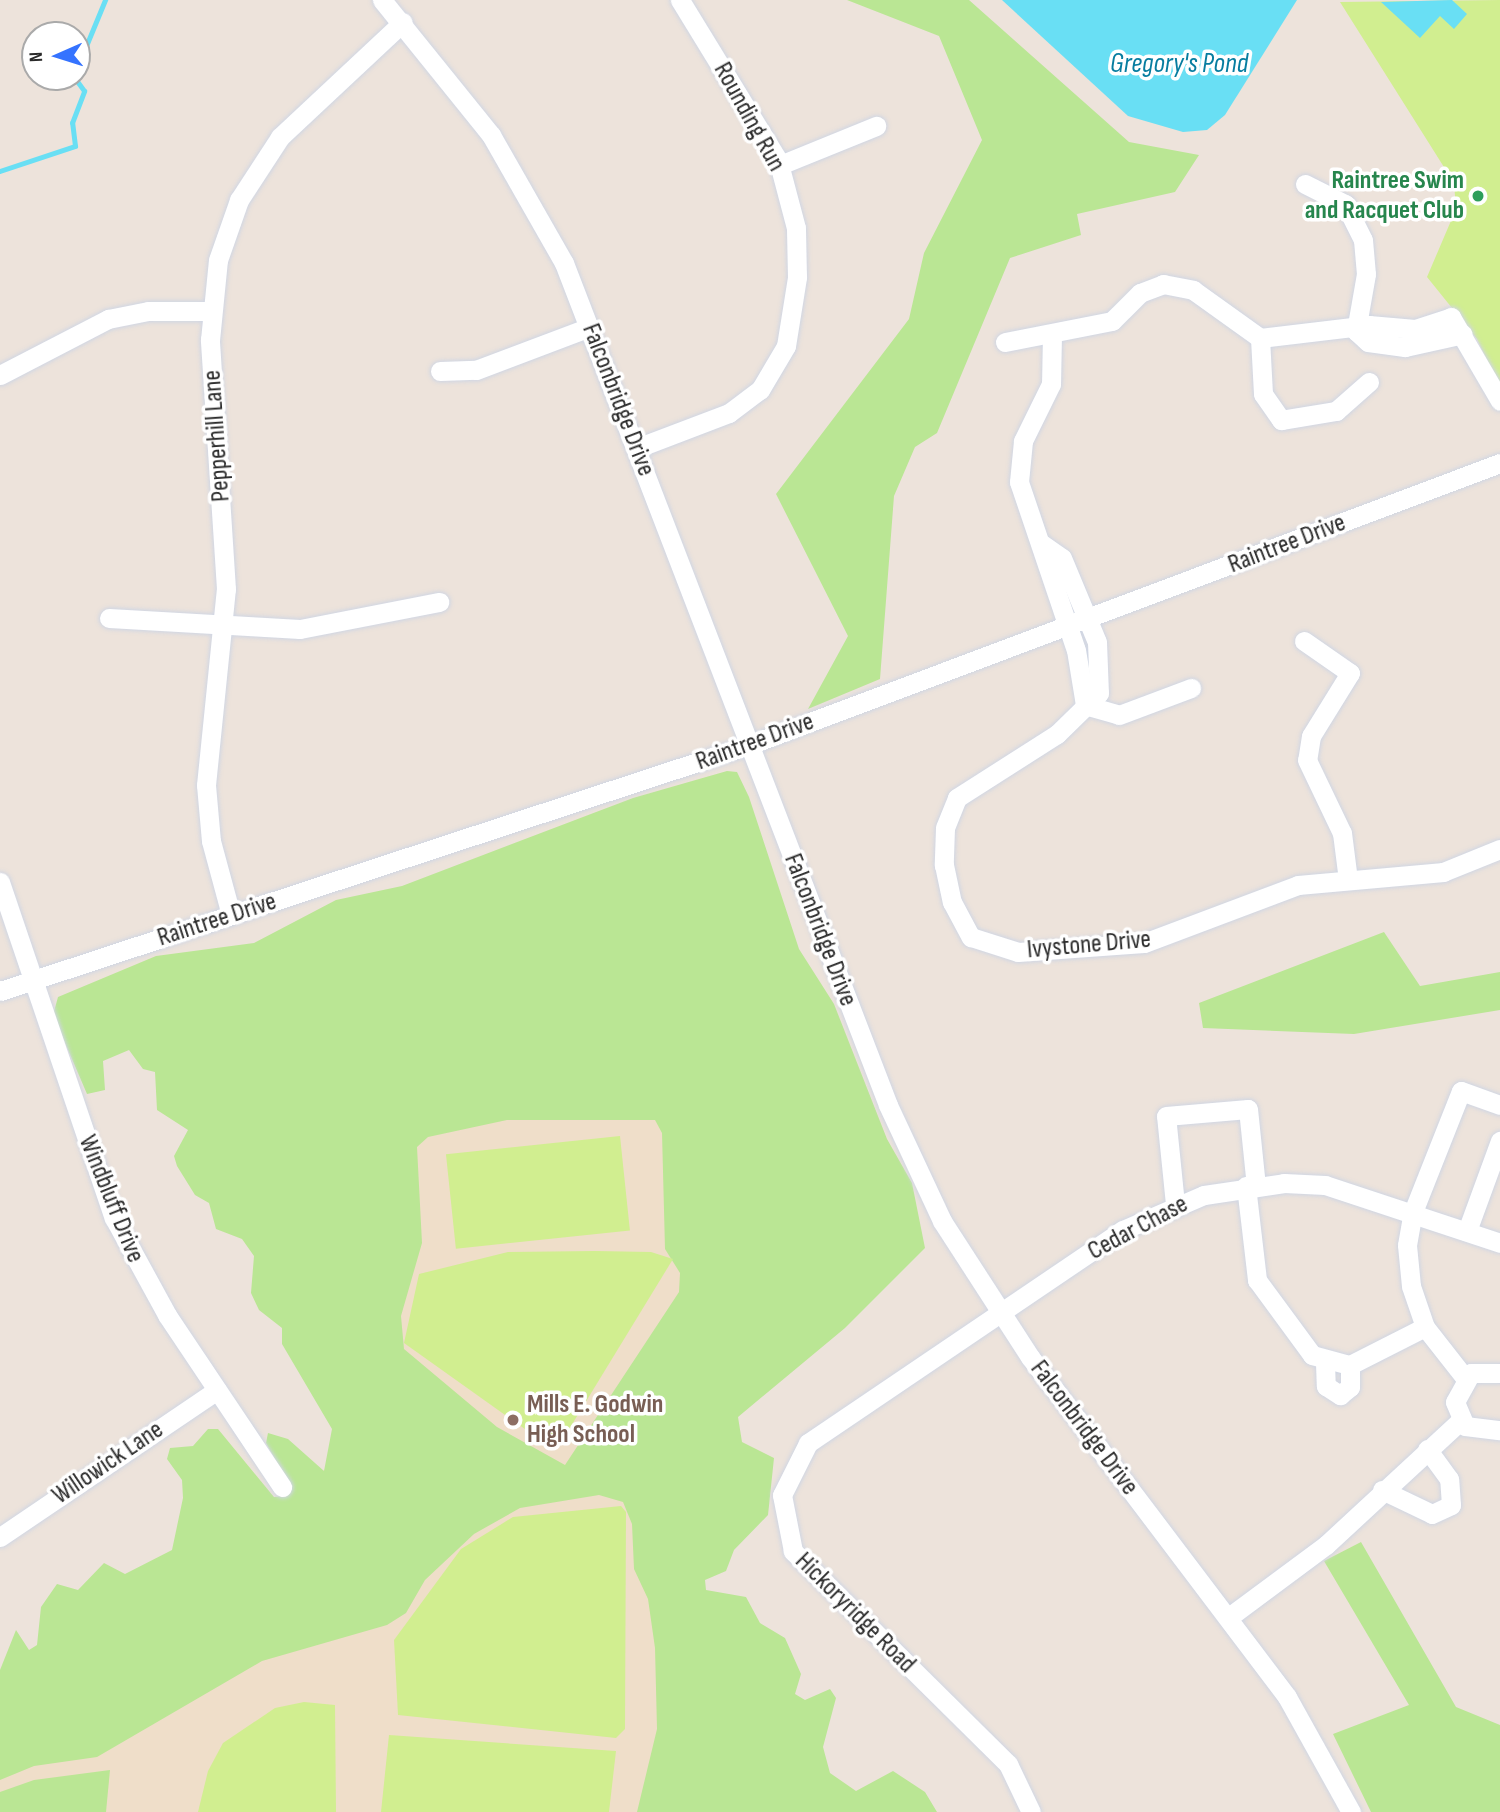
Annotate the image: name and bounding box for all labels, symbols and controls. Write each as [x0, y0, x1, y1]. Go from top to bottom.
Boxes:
north arrow [21, 21, 91, 91]
water label: Gregory's Pond [1110, 47, 1248, 81]
text: N [25, 51, 48, 63]
street label: Rounding Run [706, 57, 792, 177]
place label: Raintree Swim and Racquet Club [1305, 165, 1464, 227]
marker: Raintree Swim and Racquet Club [1470, 188, 1486, 204]
street label: Falconbridge Drive [575, 319, 661, 481]
street label: Pepperhill Lane [197, 369, 237, 503]
street label: Raintree Drive [1224, 507, 1350, 581]
street label: Raintree Drive [692, 706, 818, 778]
street label: Falconbridge Drive [777, 849, 863, 1011]
street label: Raintree Drive [154, 886, 280, 954]
street label: Ivystone Drive [1026, 924, 1152, 966]
street label: Windbluff Drive [71, 1131, 151, 1267]
street label: Cedar Chase [1083, 1189, 1193, 1267]
street label: Falconbridge Drive [1023, 1354, 1145, 1502]
place label: Mills E. Godwin High School [527, 1389, 663, 1450]
marker: Mills E. Godwin High School [505, 1412, 521, 1428]
street label: Willowick Lane [47, 1414, 169, 1512]
street label: Hickoryridge Road [788, 1546, 922, 1680]

